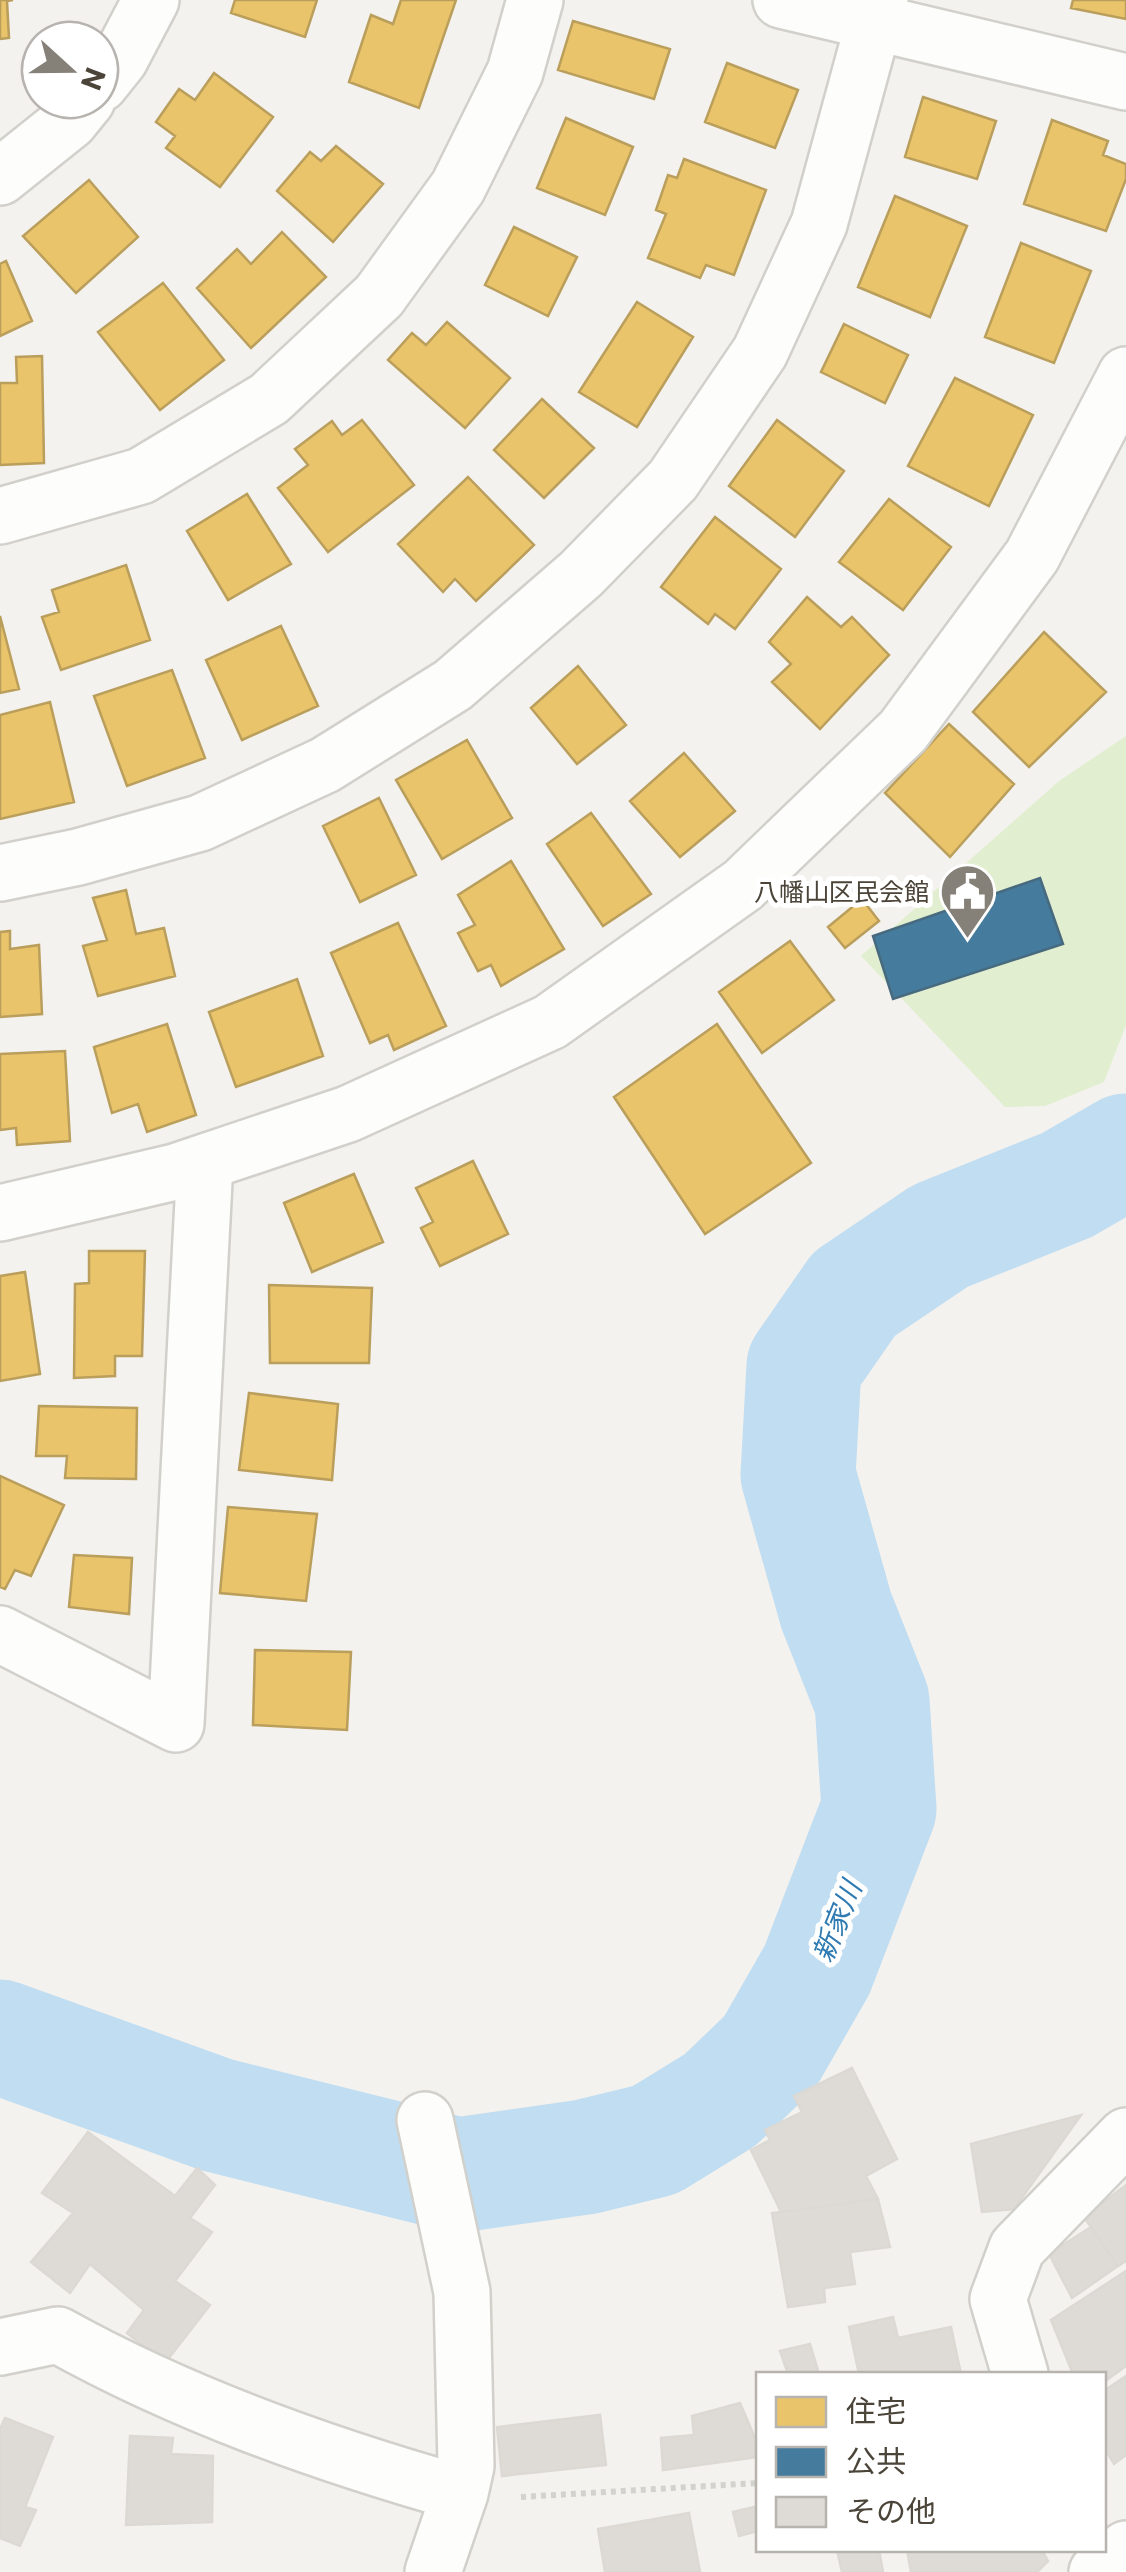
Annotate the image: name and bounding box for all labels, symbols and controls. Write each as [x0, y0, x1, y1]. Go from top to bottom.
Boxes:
north arrow [20, 20, 120, 120]
text: N [75, 63, 114, 95]
public building icon: 八幡山区民会館 [938, 861, 998, 940]
place label: 八幡山区民会館 [754, 876, 929, 906]
water label: 新家川 [805, 1873, 869, 1966]
legend [756, 2372, 1106, 2552]
text: 住宅 [846, 2391, 906, 2428]
text: 公共 [846, 2441, 906, 2478]
text: その他 [846, 2491, 936, 2528]

